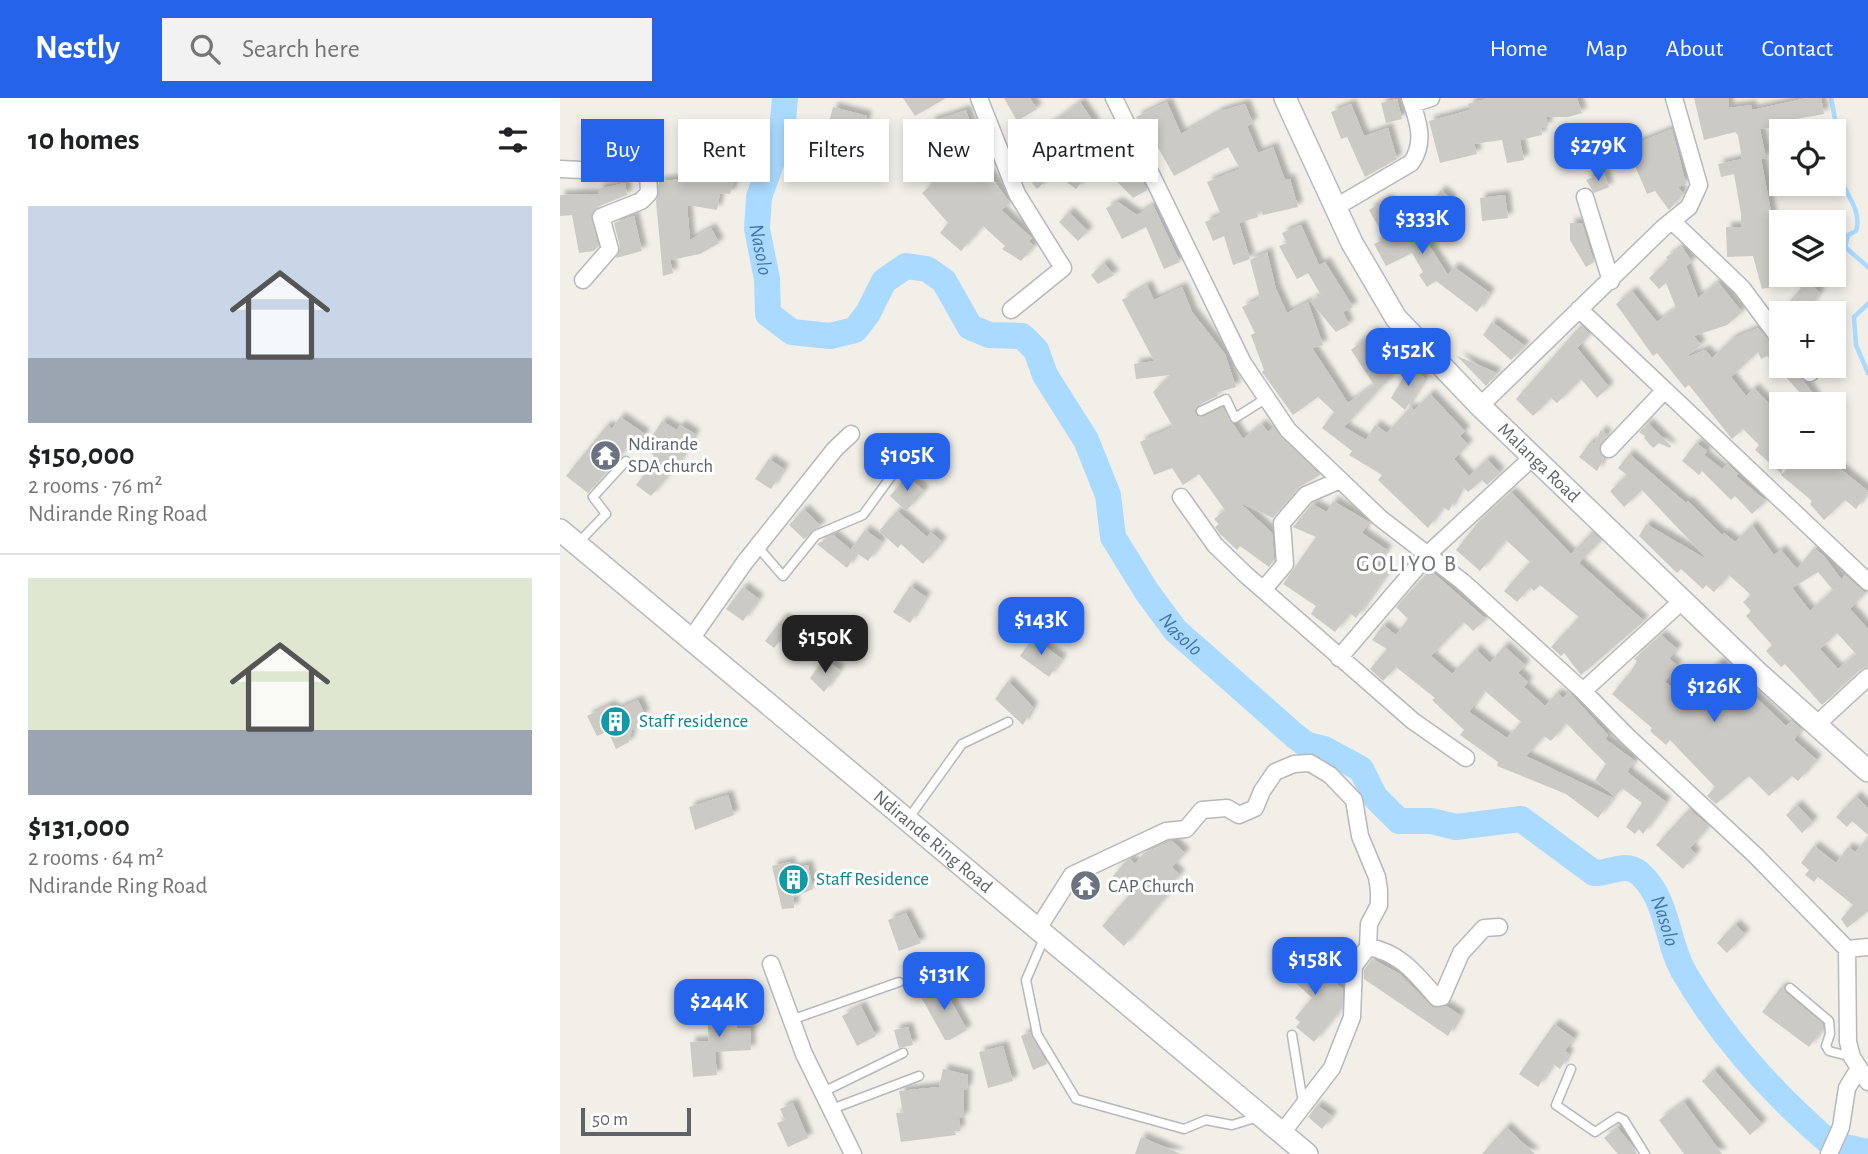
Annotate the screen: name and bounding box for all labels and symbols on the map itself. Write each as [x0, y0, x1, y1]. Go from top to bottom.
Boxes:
pin: $279K [1549, 123, 1647, 183]
pin: $333K [1373, 197, 1471, 256]
water label: Nasolo [746, 222, 776, 277]
pin: $152K [1359, 328, 1457, 388]
street label: Malanga Road [1494, 419, 1584, 506]
pin: $105K [858, 434, 956, 493]
place label: Ndirande SDA church [628, 435, 713, 476]
temple icon: Ndirande SDA church [588, 438, 622, 472]
district label: GOLIYO B [1356, 553, 1458, 576]
pin: $143K [992, 598, 1090, 657]
water label: Nasolo [1155, 609, 1207, 660]
pin: $150K [776, 616, 874, 675]
pin: $126K [1665, 664, 1763, 724]
building icon: Staff residence [599, 704, 633, 738]
place label: Staff residence [639, 712, 748, 731]
street label: Ndirande Ring Road [870, 787, 996, 897]
building icon: Staff Residence [776, 862, 810, 896]
temple icon: CAP Church [1068, 869, 1102, 903]
place label: Staff Residence [816, 870, 929, 889]
place label: CAP Church [1108, 877, 1194, 896]
water label: Nasolo [1647, 892, 1683, 948]
pin: $158K [1266, 937, 1364, 997]
pin: $131K [895, 953, 993, 1012]
pin: $244K [670, 979, 768, 1039]
scale bar [581, 1105, 691, 1137]

